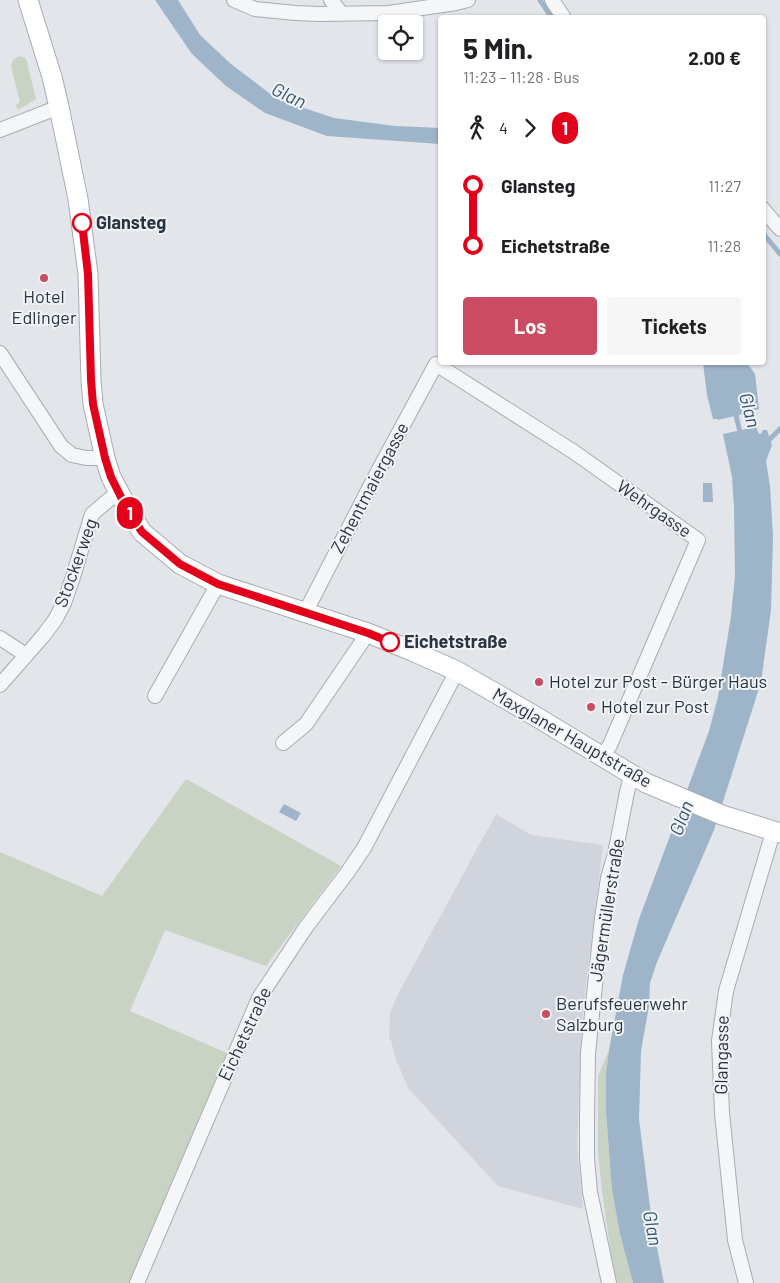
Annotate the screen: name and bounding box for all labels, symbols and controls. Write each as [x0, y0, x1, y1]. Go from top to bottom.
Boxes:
map controls [378, 15, 423, 60]
button: locate [378, 15, 423, 60]
text: 5 Min. [463, 31, 534, 65]
text: 2.00 € [688, 46, 741, 69]
text: 11:23 – 11:28 · Bus [463, 67, 579, 86]
water label: Glan [268, 77, 310, 113]
icon: walk [463, 114, 491, 142]
icon: forward [516, 114, 544, 142]
text: 1 [562, 117, 568, 139]
text: 4 [499, 118, 508, 137]
text: Glansteg [501, 174, 575, 197]
text: 11:27 [708, 176, 741, 195]
place label: Glansteg [96, 211, 166, 233]
marker: Glansteg [72, 213, 92, 233]
text: Eichetstraße [501, 234, 610, 257]
text: 11:28 [707, 236, 741, 255]
marker: Hotel Edlinger [38, 272, 50, 284]
place label: Hotel Edlinger [12, 285, 77, 328]
button: Los [463, 297, 597, 355]
button: Tickets [607, 297, 741, 355]
water label: Glan [735, 390, 766, 430]
street label: Zehentmaiergasse [325, 418, 413, 557]
street label: Wehrgasse [613, 474, 696, 542]
line badge: 1 [114, 497, 146, 529]
text: 1 [127, 502, 133, 524]
street label: Stockerweg [49, 515, 101, 610]
place label: Eichetstraße [404, 630, 507, 652]
marker: Eichetstraße [380, 632, 400, 652]
place label: Hotel zur Post - Bürger Haus [549, 670, 767, 692]
marker: Hotel zur Post - Bürger Haus [533, 676, 545, 688]
street label: Maxglaner Hauptstraße [489, 683, 656, 792]
place label: Hotel zur Post [601, 695, 709, 717]
marker: Hotel zur Post [585, 701, 597, 713]
water label: Glan [663, 797, 698, 839]
street label: Jägermüllerstraße [584, 837, 628, 983]
street label: Eichetstraße [213, 983, 275, 1084]
place label: Berufsfeuerwehr Salzburg [556, 992, 688, 1035]
marker: Berufsfeuerwehr Salzburg [540, 1008, 552, 1020]
street label: Glangasse [709, 1015, 733, 1095]
water label: Glan [639, 1208, 668, 1248]

